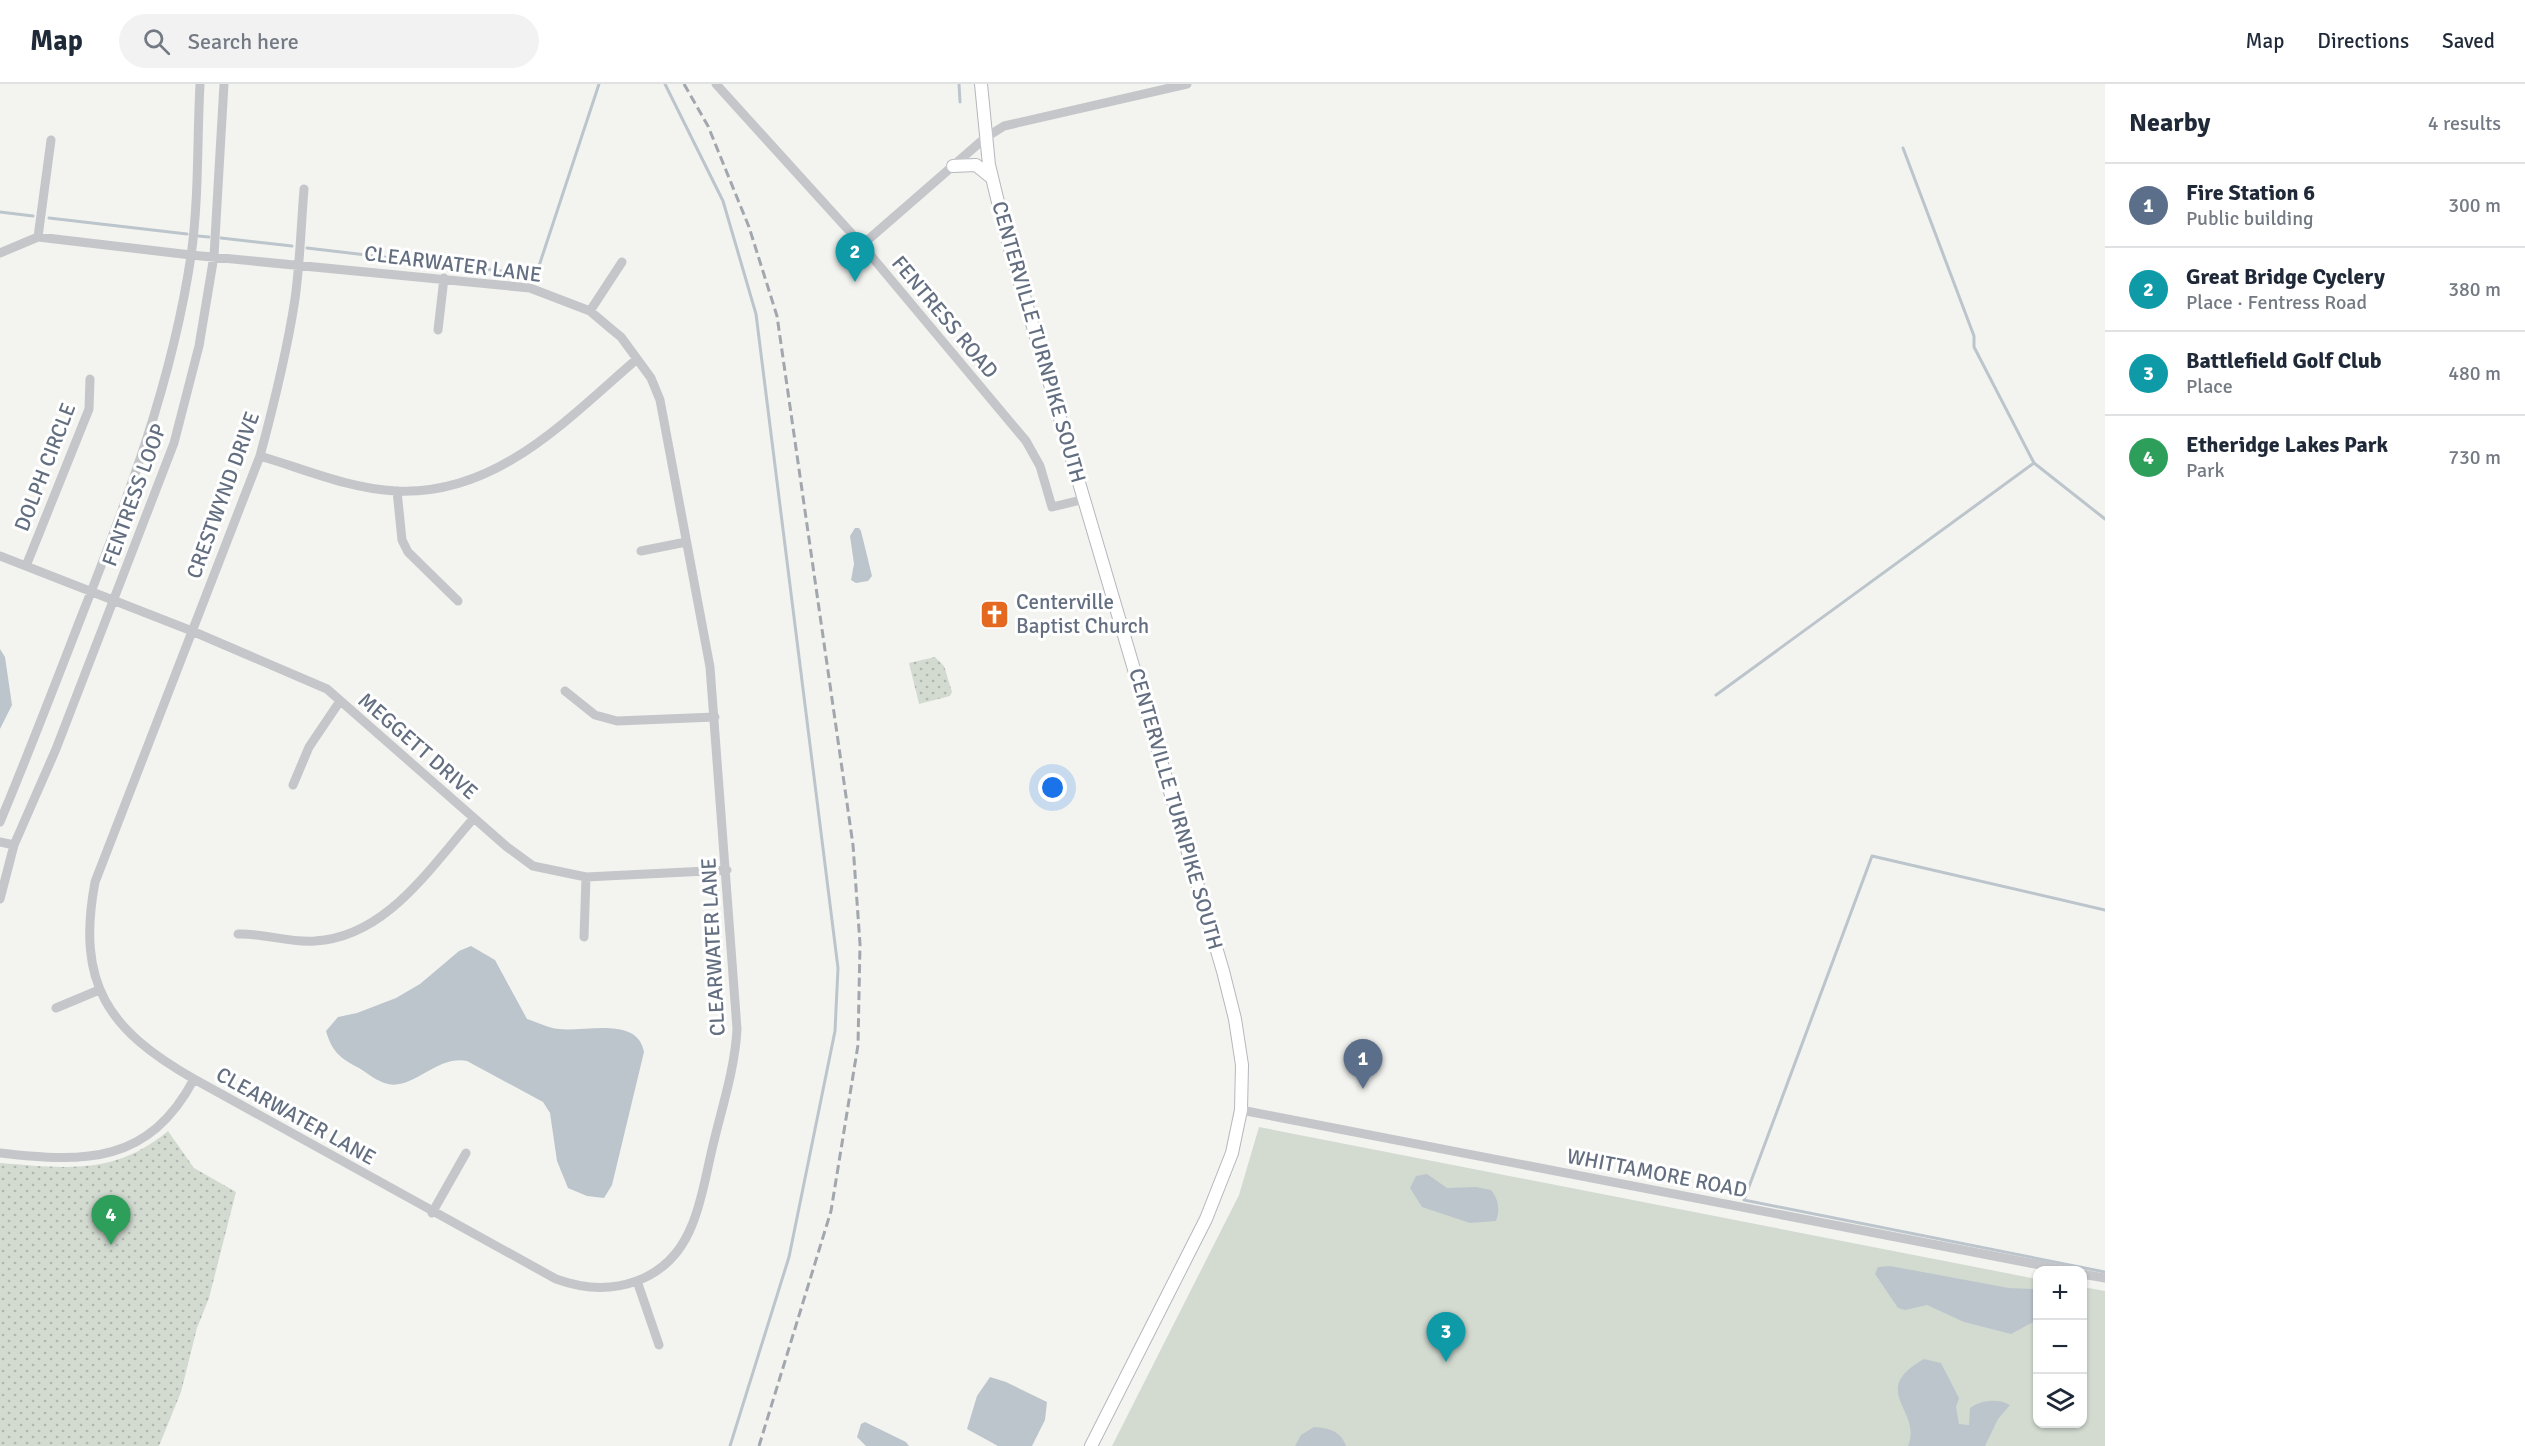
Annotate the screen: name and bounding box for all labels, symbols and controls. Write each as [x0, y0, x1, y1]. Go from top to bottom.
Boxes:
search box [119, 14, 539, 68]
text: Map [30, 24, 83, 58]
icon: search [140, 25, 173, 58]
text: Search here [188, 28, 299, 55]
text: Map [2246, 28, 2284, 54]
text: Directions [2317, 28, 2409, 54]
text: Saved [2442, 28, 2495, 54]
text: Nearby [2129, 107, 2210, 139]
text: 4 results [2428, 111, 2501, 136]
text: Fire Station 6 [2186, 179, 2315, 206]
text: 1 [2143, 193, 2154, 218]
text: 300 m [2448, 193, 2501, 218]
street label: CENTERVILLE TURNPIKE SOUTH [986, 198, 1092, 486]
text: Public building [2186, 206, 2314, 231]
pin: 2 [836, 232, 874, 282]
street label: CLEARWATER LANE [363, 240, 543, 288]
street label: FENTRESS ROAD [886, 250, 1004, 384]
text: Great Bridge Cyclery [2186, 263, 2385, 290]
text: 2 [2143, 277, 2154, 302]
text: 380 m [2448, 277, 2501, 302]
text: Place · Fentress Road [2186, 290, 2367, 315]
text: Battlefield Golf Club [2186, 347, 2382, 374]
text: 3 [2143, 361, 2154, 386]
text: 480 m [2448, 361, 2501, 386]
text: Place [2186, 374, 2233, 399]
street label: DOLPH CIRCLE [9, 399, 81, 535]
street label: CRESTWYND DRIVE [181, 408, 265, 582]
street label: FENTRESS LOOP [96, 420, 172, 570]
text: Etheridge Lakes Park [2186, 431, 2388, 458]
text: 4 [2143, 445, 2154, 470]
text: 730 m [2448, 445, 2501, 470]
text: Park [2186, 458, 2224, 483]
place label: Centerville Baptist Church [1016, 589, 1149, 639]
church icon: Centerville Baptist Church [979, 598, 1011, 630]
street label: CENTERVILLE TURNPIKE SOUTH [1123, 665, 1229, 953]
street label: MEGGETT DRIVE [353, 687, 483, 805]
your location [1038, 773, 1067, 802]
street label: CLEARWATER LANE [695, 857, 731, 1037]
pin: 1 [1344, 1040, 1382, 1089]
street label: CLEARWATER LANE [212, 1061, 380, 1171]
street label: WHITTAMORE ROAD [1565, 1143, 1749, 1203]
pin: 4 [92, 1196, 130, 1245]
map controls [2033, 1266, 2087, 1428]
button: + [2033, 1266, 2087, 1320]
pin: 3 [1426, 1312, 1466, 1362]
button: − [2033, 1320, 2087, 1374]
button: layers [2033, 1374, 2087, 1428]

